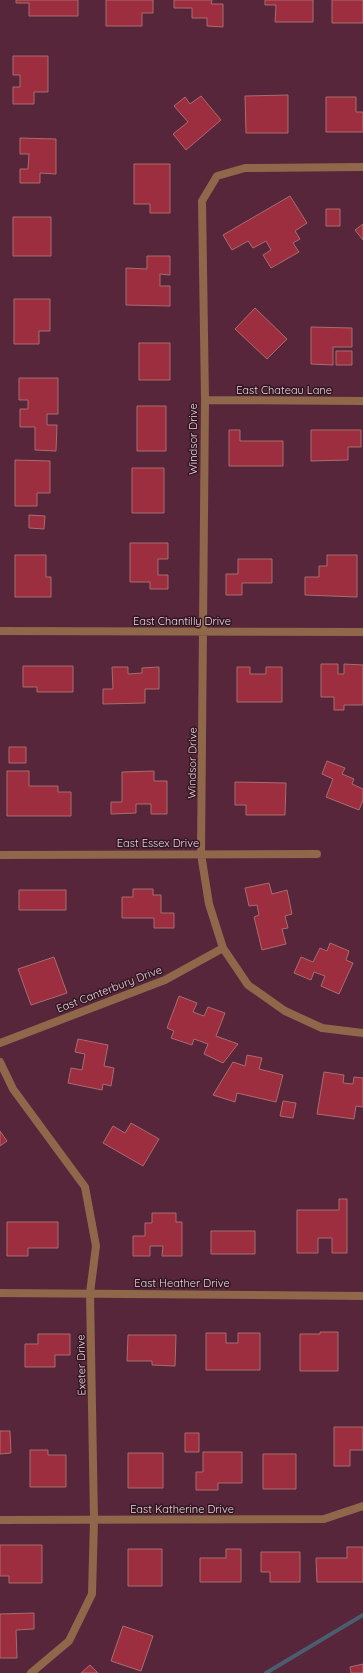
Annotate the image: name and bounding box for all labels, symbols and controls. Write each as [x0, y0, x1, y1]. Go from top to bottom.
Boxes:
street label: East Chateau Lane [236, 383, 332, 397]
street label: Windsor Drive [186, 403, 200, 475]
street label: East Chantilly Drive [133, 614, 231, 628]
street label: Windsor Drive [184, 727, 200, 799]
street label: East Essex Drive [117, 836, 199, 850]
street label: East Canterbury Drive [54, 962, 164, 1016]
street label: East Heather Drive [134, 1276, 230, 1290]
street label: Exeter Drive [73, 1334, 89, 1396]
street label: East Katherine Drive [130, 1502, 234, 1516]

